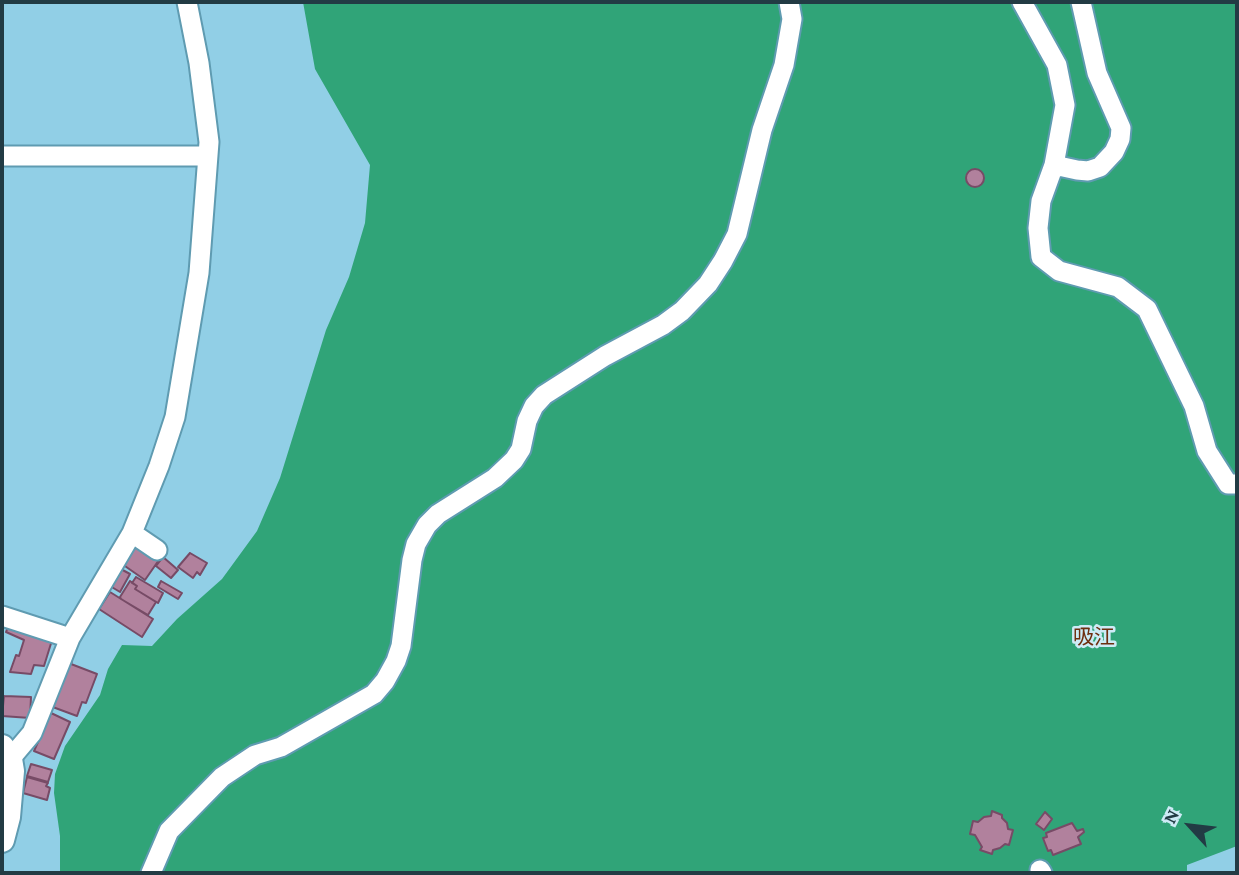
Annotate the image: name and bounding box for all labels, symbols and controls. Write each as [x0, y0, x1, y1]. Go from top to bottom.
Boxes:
district label: 吸江 [1073, 625, 1115, 651]
north arrow [1155, 791, 1225, 861]
text: N [1159, 806, 1183, 827]

